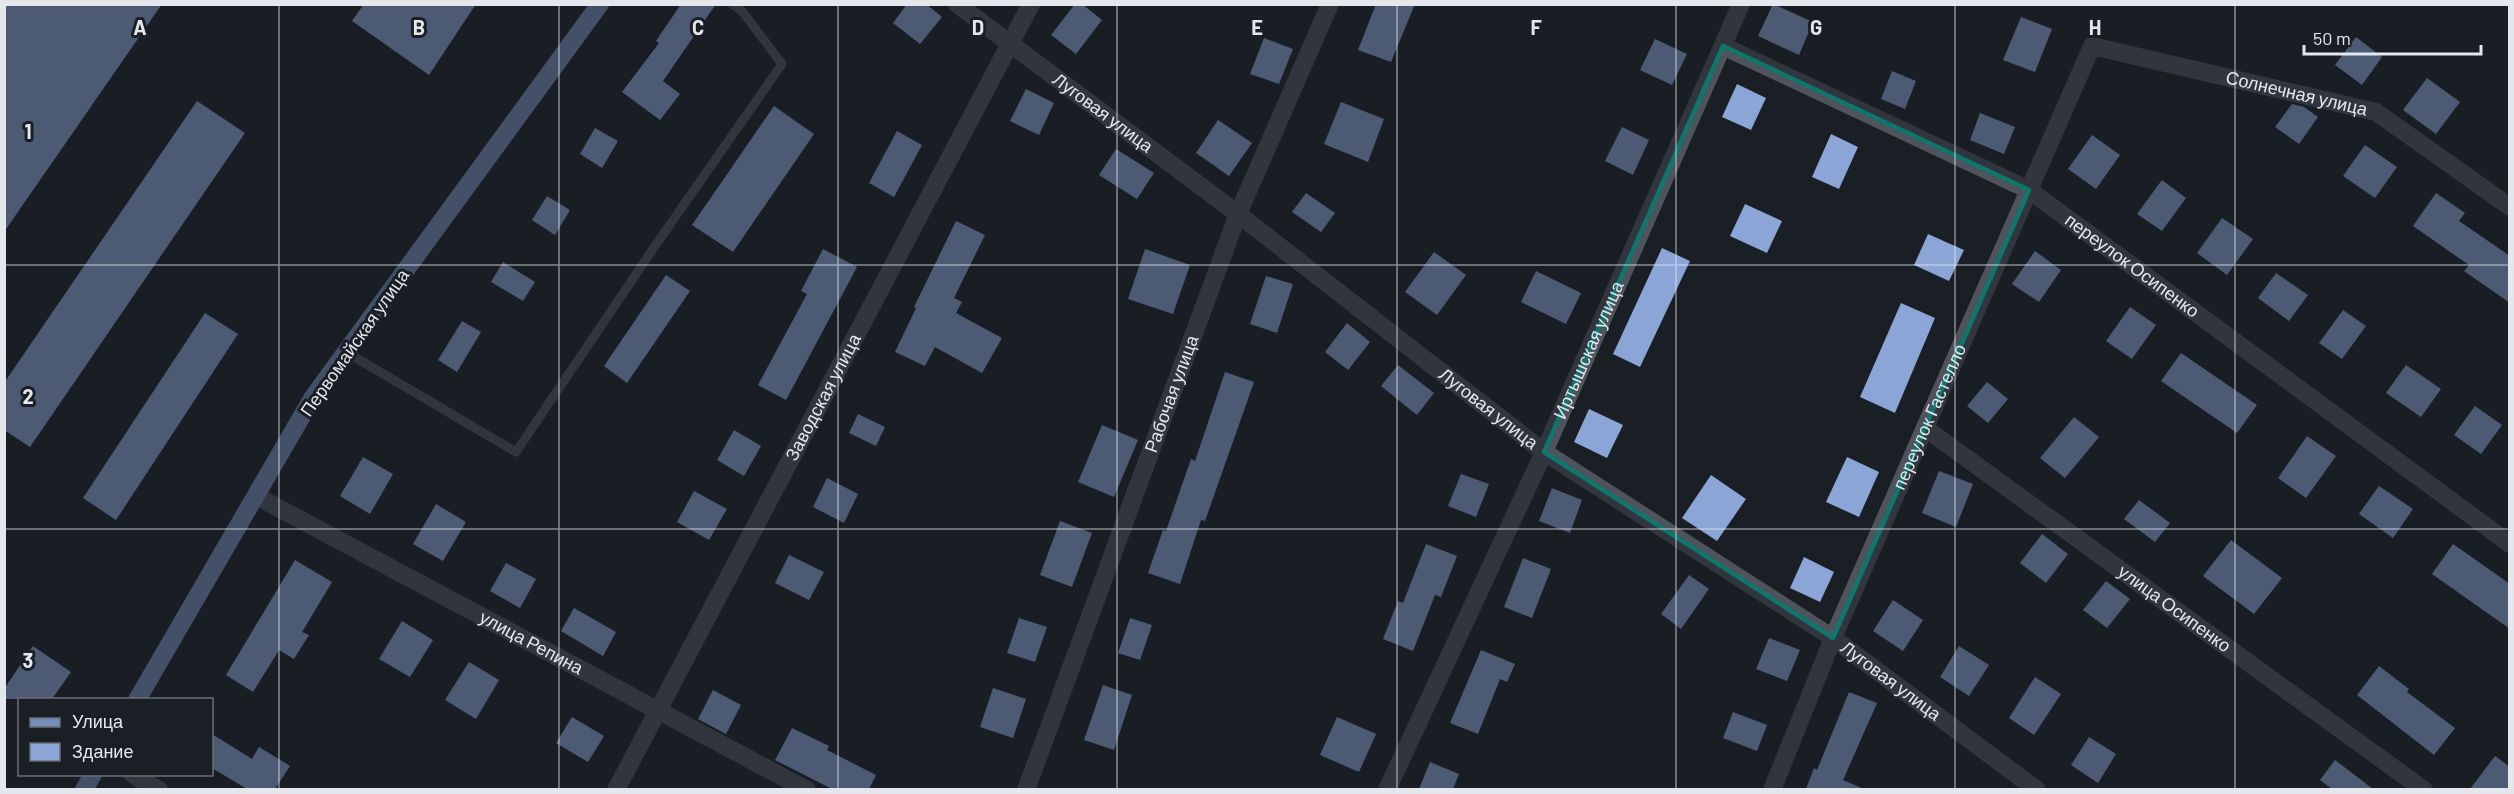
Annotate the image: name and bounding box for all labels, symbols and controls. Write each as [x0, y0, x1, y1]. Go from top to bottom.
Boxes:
text: A [133, 15, 147, 39]
text: B [413, 15, 425, 39]
text: C [692, 15, 704, 39]
text: D [972, 15, 984, 39]
text: E [1251, 15, 1263, 39]
text: F [1530, 15, 1542, 39]
text: G [1810, 15, 1822, 39]
text: H [2089, 15, 2101, 39]
scale bar [2304, 18, 2481, 56]
text: 50 m [2313, 27, 2351, 49]
street label: Солнечная улица [2224, 65, 2371, 120]
street label: Луговая улица [1049, 68, 1159, 157]
text: 1 [24, 119, 32, 143]
street label: переулок Осипенко [2061, 208, 2204, 322]
street label: Первомайская улица [295, 264, 414, 420]
street label: Иртышская улица [1548, 276, 1628, 422]
street label: Заводская улица [780, 329, 865, 464]
street label: Рабочая улица [1139, 331, 1203, 455]
street label: переулок Гастелло [1887, 340, 1970, 493]
street label: Луговая улица [1435, 363, 1544, 454]
text: 2 [22, 384, 34, 408]
street label: улица Осипенко [2114, 560, 2236, 656]
street label: улица Репина [476, 605, 588, 679]
street label: Луговая улица [1837, 636, 1946, 725]
text: 3 [23, 648, 33, 672]
legend [18, 698, 213, 776]
text: Улица [72, 710, 124, 732]
text: Здание [72, 740, 133, 762]

